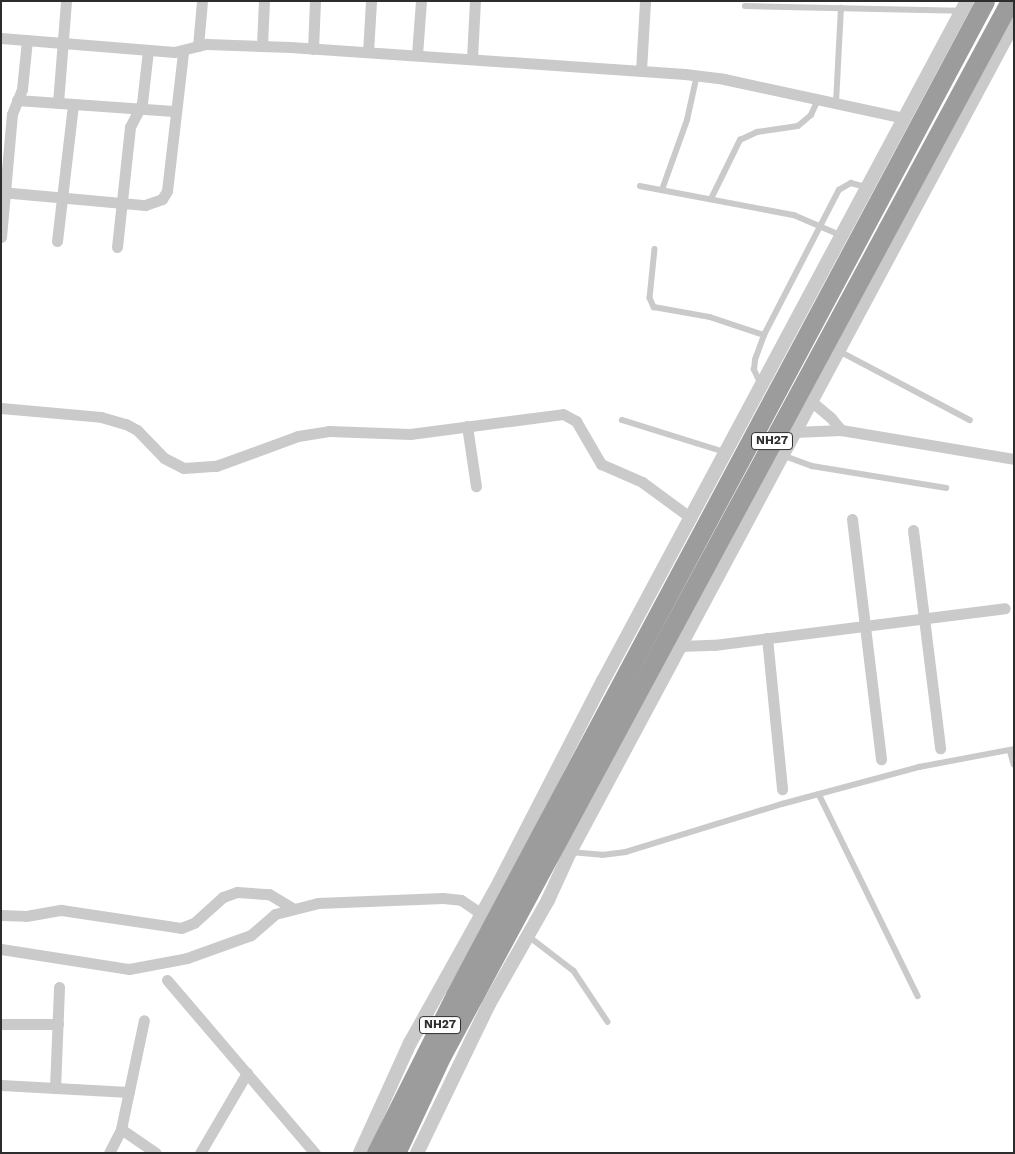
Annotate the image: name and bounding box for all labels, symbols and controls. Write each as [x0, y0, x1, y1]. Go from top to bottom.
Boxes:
road number: NH27 [751, 432, 793, 451]
road number: NH27 [419, 1016, 461, 1034]

